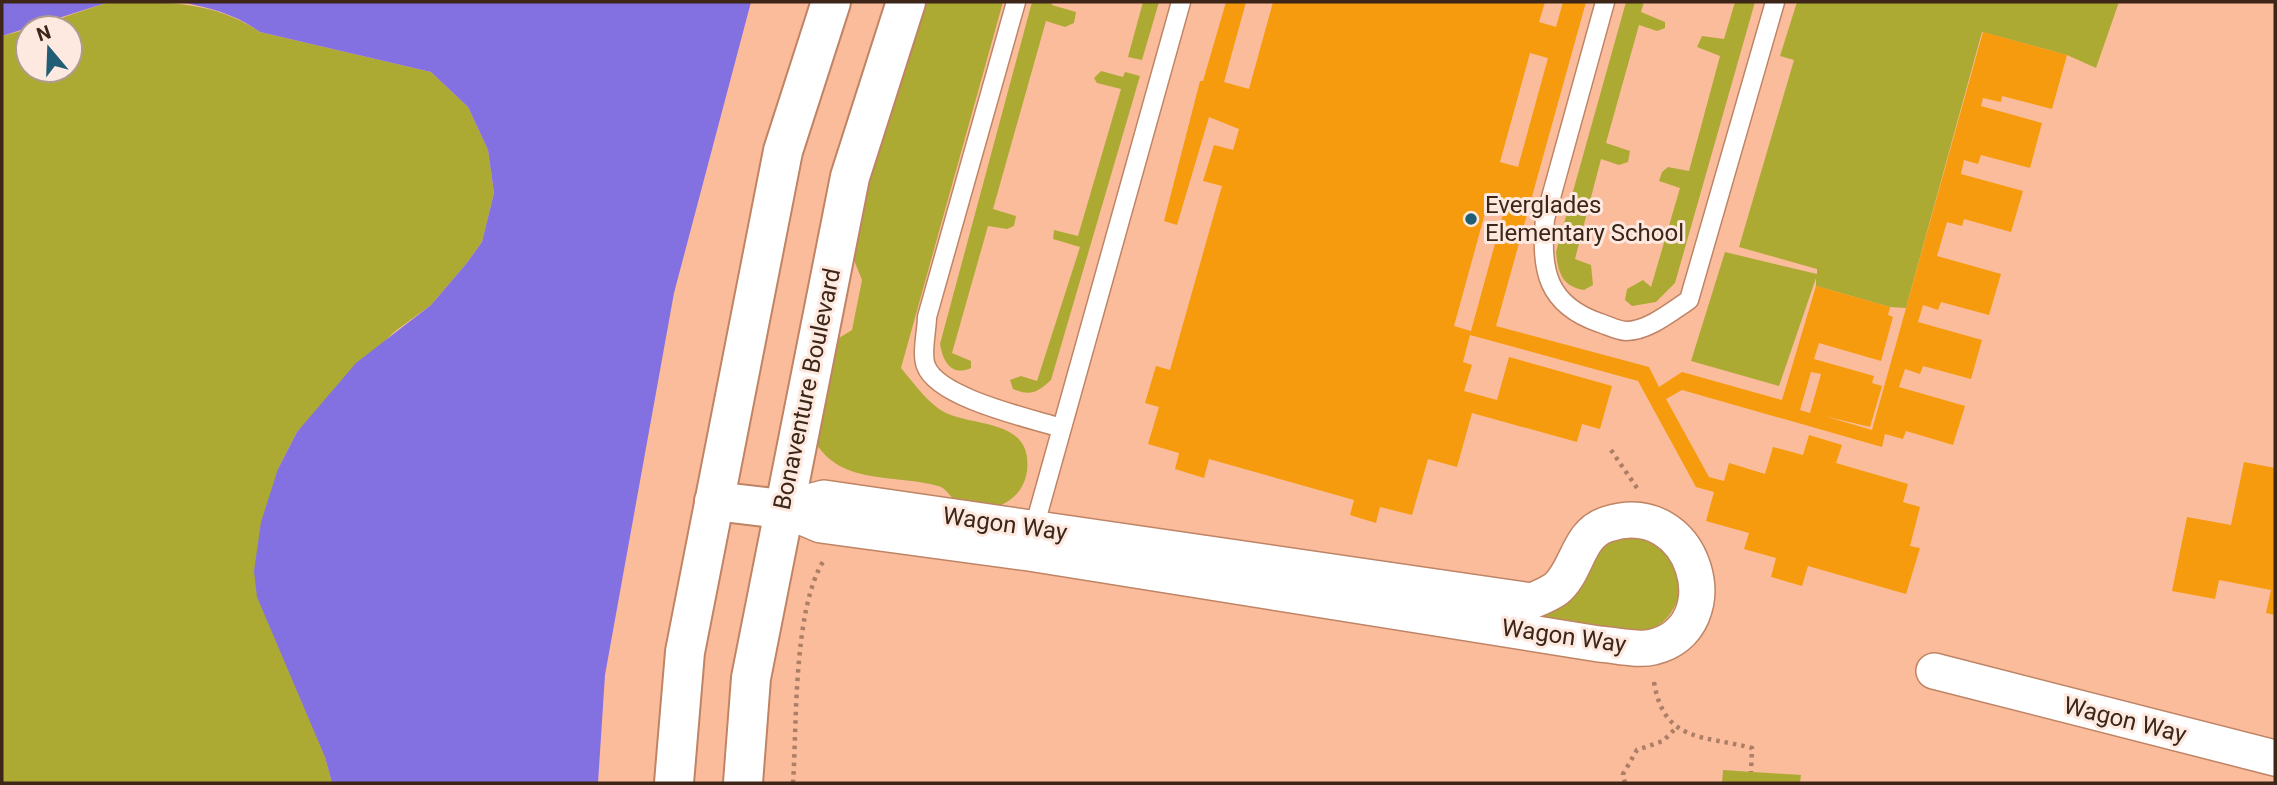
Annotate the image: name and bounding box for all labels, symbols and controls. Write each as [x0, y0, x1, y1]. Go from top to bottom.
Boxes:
north arrow [14, 14, 84, 84]
text: N [34, 20, 54, 46]
place label: Everglades Elementary School [1485, 191, 1684, 247]
marker: Everglades Elementary School [1463, 211, 1479, 227]
street label: Bonaventure Boulevard [768, 266, 846, 512]
street label: Wagon Way [941, 501, 1070, 547]
street label: Wagon Way [1500, 613, 1629, 659]
street label: Wagon Way [2061, 691, 2190, 749]

